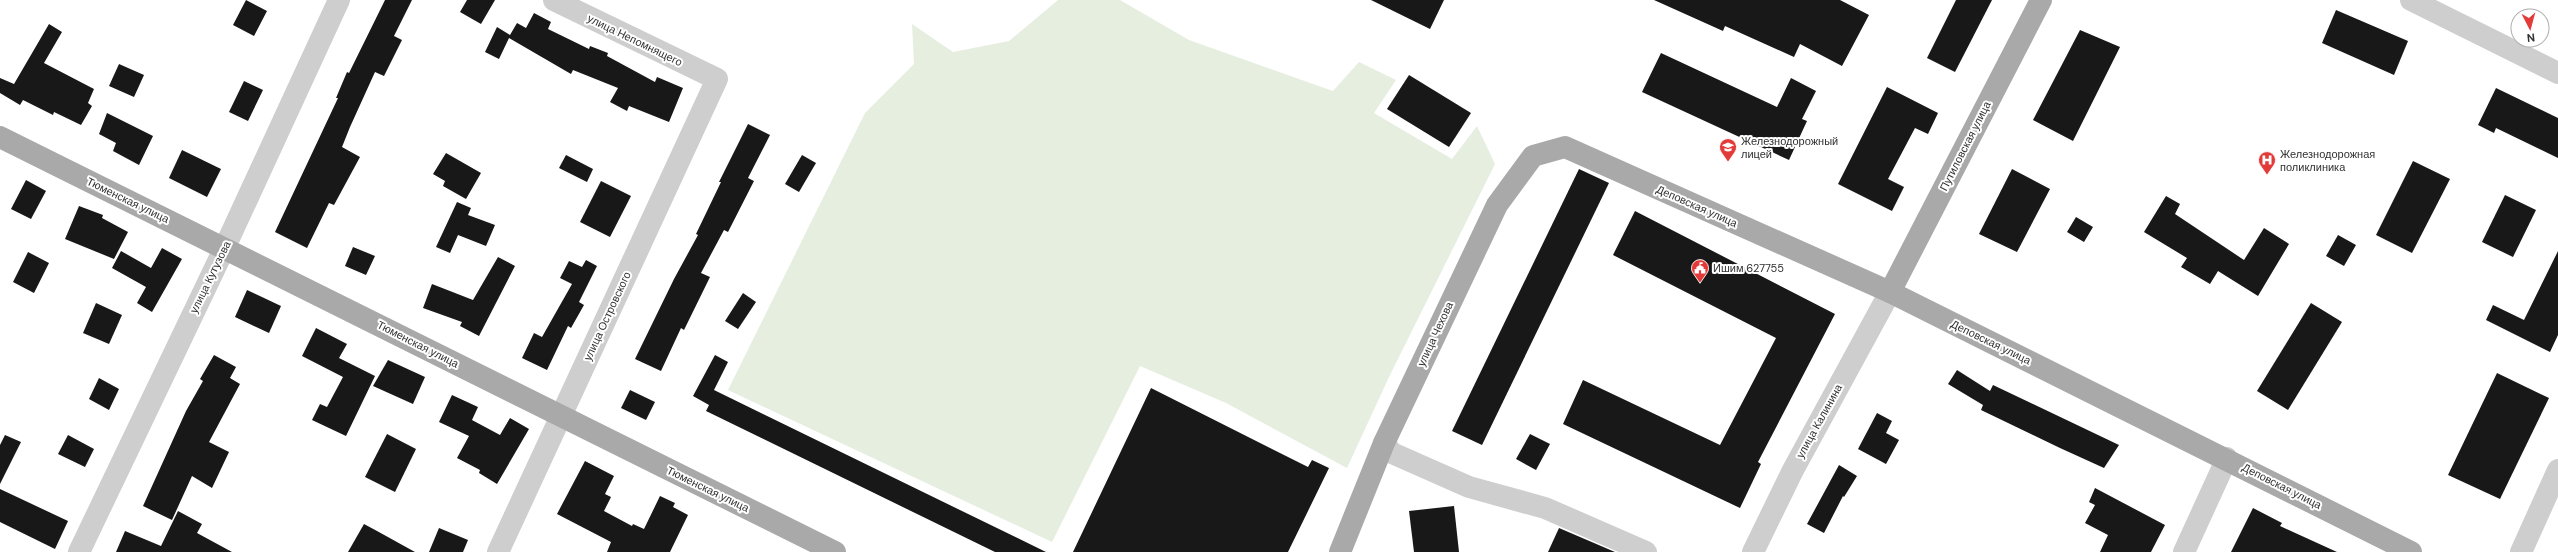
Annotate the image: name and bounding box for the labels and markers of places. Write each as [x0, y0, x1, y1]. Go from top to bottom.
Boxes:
place label: Железнодорожный лицей [1741, 134, 1838, 161]
school or university icon: Железнодорожный лицей [1718, 137, 1738, 162]
place label: Железнодорожная поликлиника [2280, 147, 2375, 174]
hospital icon: Железнодорожная поликлиника [2257, 150, 2277, 175]
public building icon: Ишим 627755 [1690, 258, 1710, 283]
place label: Ишим 627755 [1713, 261, 1784, 275]

